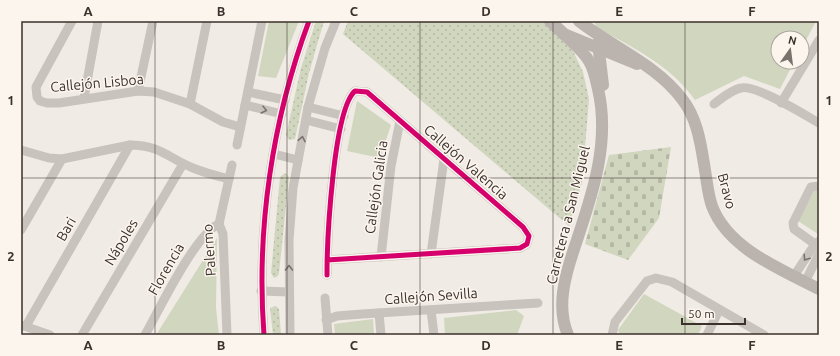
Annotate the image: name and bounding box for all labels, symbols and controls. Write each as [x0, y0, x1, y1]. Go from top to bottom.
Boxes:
text: A [83, 4, 93, 18]
text: B [217, 4, 226, 18]
text: C [350, 4, 359, 18]
text: D [481, 4, 491, 18]
text: E [615, 4, 623, 18]
text: F [748, 4, 756, 18]
north arrow [770, 30, 810, 70]
text: N [787, 33, 798, 47]
street label: Callejón Lisboa [50, 71, 144, 95]
text: 1 [7, 93, 15, 107]
text: 1 [825, 93, 833, 107]
one-way arrow [260, 105, 267, 114]
street label: Callejón Valencia [421, 121, 511, 203]
one-way arrow [297, 136, 306, 142]
street label: Callejón Galicia [362, 139, 390, 235]
street label: Carretera a San Miguel [543, 144, 593, 286]
street label: Bravo [715, 171, 739, 211]
street label: Bari [53, 214, 79, 244]
street label: Nápoles [101, 216, 141, 268]
street label: Palermo [199, 223, 219, 277]
street label: Florencia [145, 240, 187, 298]
text: 2 [7, 249, 15, 263]
text: 2 [825, 249, 833, 263]
one-way arrow [803, 254, 811, 261]
one-way arrow [285, 265, 293, 271]
street label: Callejón Sevilla [384, 285, 478, 307]
scale bar [682, 300, 745, 326]
text: 50 m [688, 307, 715, 320]
text: A [83, 338, 93, 352]
text: B [217, 338, 226, 352]
text: C [350, 338, 359, 352]
text: D [481, 338, 491, 352]
text: E [615, 338, 623, 352]
text: F [748, 338, 756, 352]

